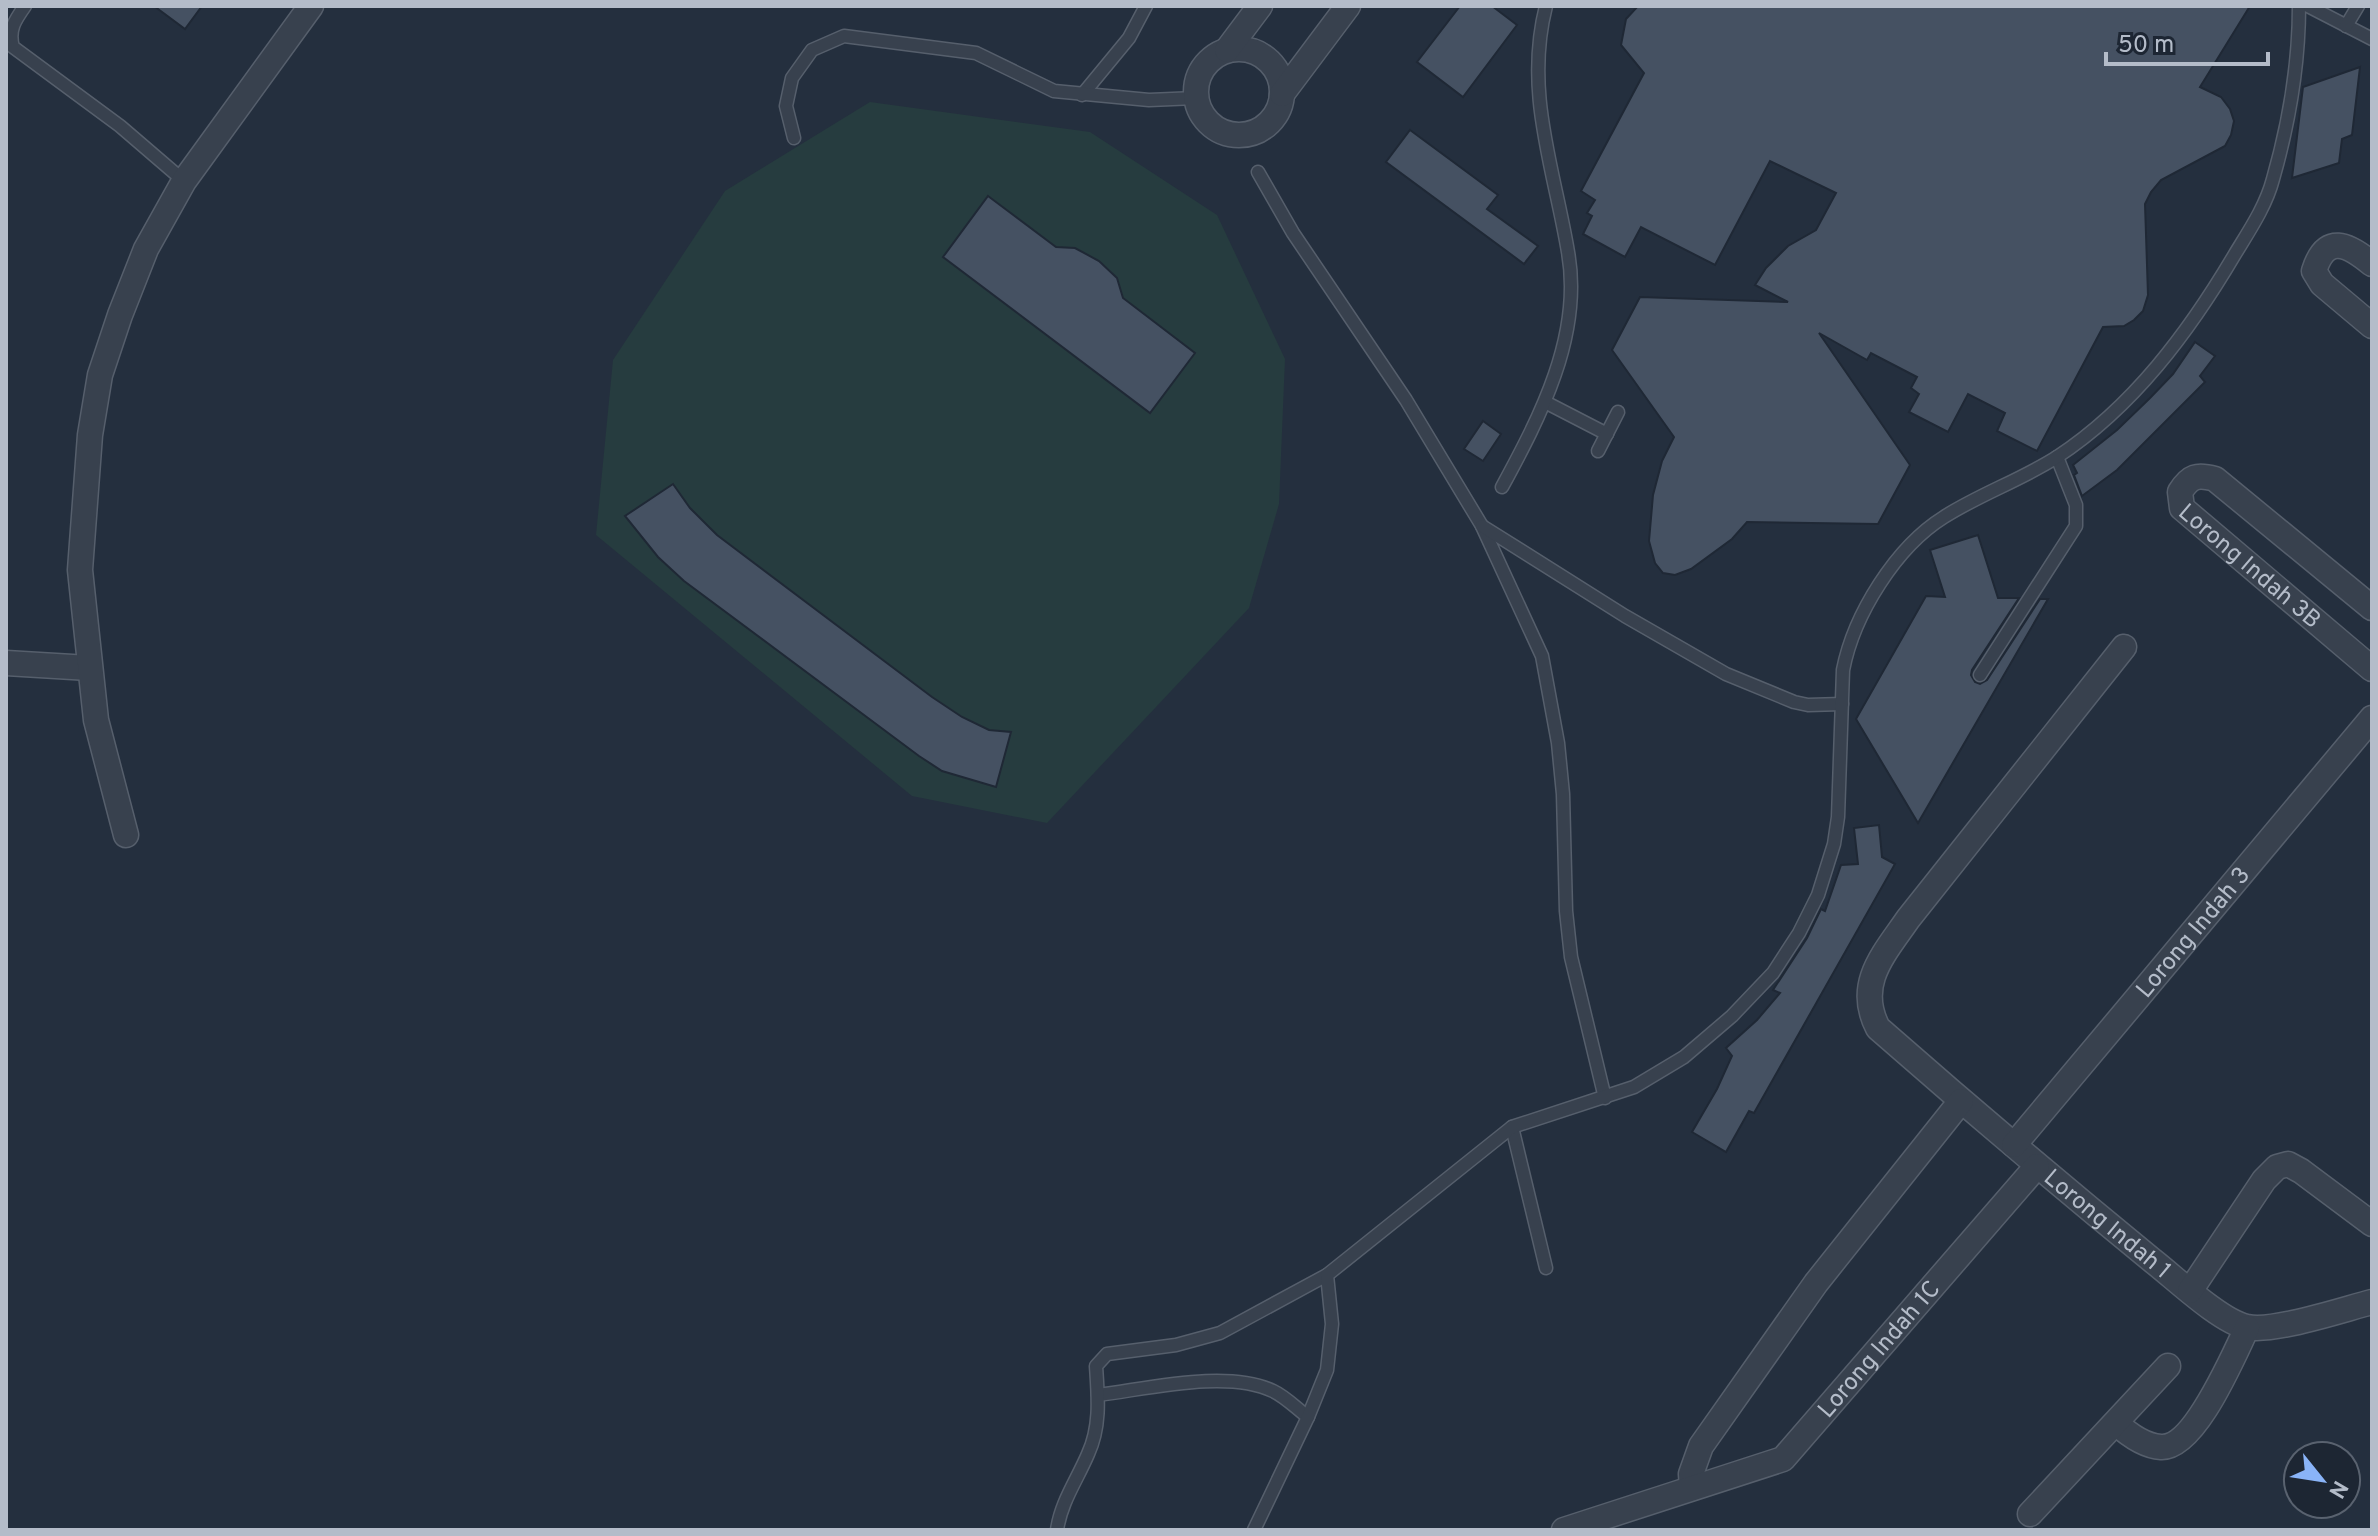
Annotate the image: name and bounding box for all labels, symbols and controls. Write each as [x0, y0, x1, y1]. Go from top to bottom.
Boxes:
scale bar [2106, 16, 2268, 66]
text: 50 m [2118, 31, 2174, 61]
street label: Lorong Indah 3B [2171, 498, 2326, 636]
street label: Lorong Indah 3 [2131, 861, 2258, 1005]
street label: Lorong Indah 1 [2037, 1164, 2176, 1286]
street label: Lorong Indah 1C [1812, 1275, 1948, 1425]
north arrow [2282, 1440, 2362, 1520]
text: N [2322, 1475, 2353, 1502]

